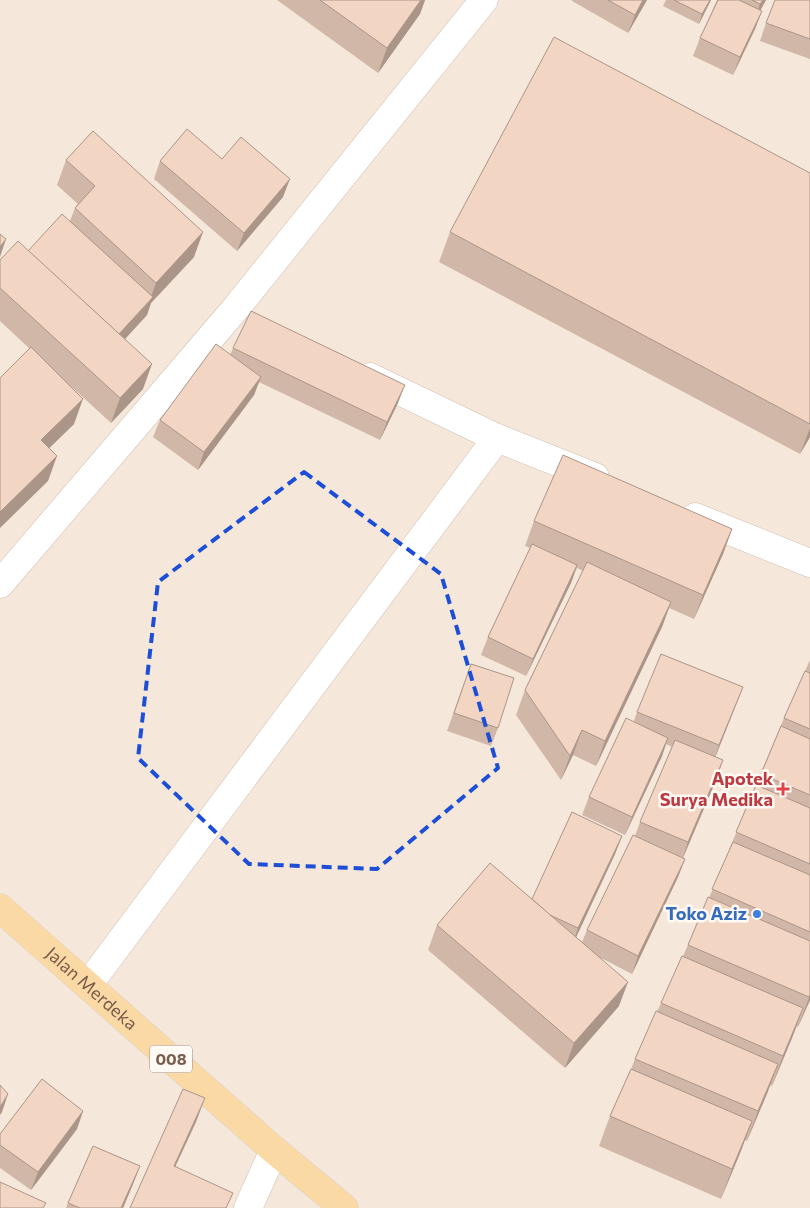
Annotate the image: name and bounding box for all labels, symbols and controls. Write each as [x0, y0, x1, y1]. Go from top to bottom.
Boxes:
place label: Apotek Surya Medika [660, 767, 774, 810]
marker: Apotek Surya Medika [777, 783, 789, 795]
place label: Toko Aziz [665, 902, 747, 924]
marker: Toko Aziz [751, 908, 763, 920]
street label: Jalan Merdeka [42, 942, 143, 1034]
road number: 008 [150, 1046, 192, 1072]

